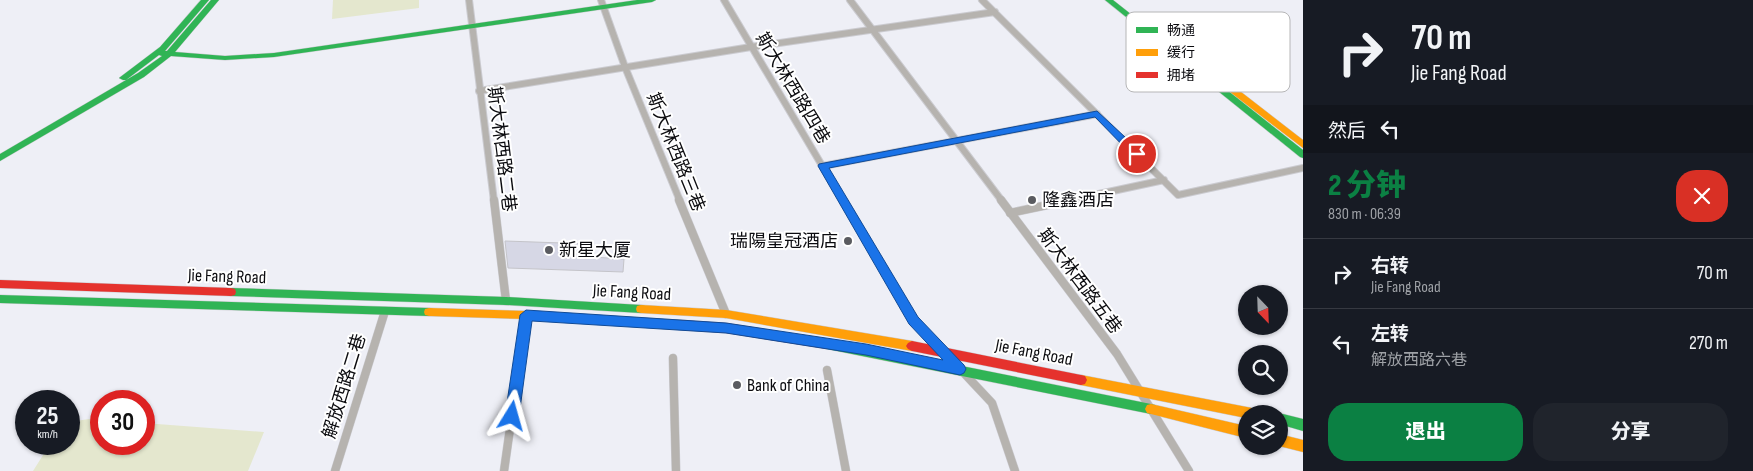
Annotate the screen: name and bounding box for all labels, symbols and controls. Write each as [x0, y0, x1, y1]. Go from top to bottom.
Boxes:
legend [1126, 12, 1290, 92]
text: 70 m [1411, 17, 1471, 60]
icon: right [1328, 20, 1393, 85]
text: 畅通 [1167, 22, 1195, 39]
street label: 斯大林西路四巷 [751, 29, 834, 148]
text: 缓行 [1167, 44, 1195, 61]
text: Jie Fang Road [1411, 60, 1507, 87]
text: 拥堵 [1167, 67, 1195, 84]
street label: 斯大林西路二巷 [483, 85, 520, 213]
street label: 斯大林西路三巷 [642, 90, 709, 215]
icon: left [1376, 115, 1404, 143]
text: 然后 [1328, 120, 1366, 143]
pin [1116, 133, 1158, 175]
icon: arrive [1123, 140, 1151, 168]
text: 2 分钟 [1328, 168, 1406, 204]
button: close [1676, 170, 1728, 222]
place label: 隆鑫酒店 [1042, 190, 1114, 211]
marker: 隆鑫酒店 [1026, 194, 1038, 206]
text: 830 m · 06:39 [1328, 205, 1401, 224]
street label: 斯大林西路五巷 [1033, 225, 1126, 338]
place label: 瑞陽皇冠酒店 [730, 231, 838, 252]
marker: 瑞陽皇冠酒店 [842, 235, 854, 247]
place label: 新星大厦 [559, 240, 631, 261]
marker: 新星大厦 [543, 244, 555, 256]
text: 右转 [1371, 255, 1409, 278]
icon: right [1328, 260, 1356, 288]
text: 70 m [1697, 262, 1728, 285]
street label: Jie Fang Road [186, 265, 266, 288]
text: Jie Fang Road [1371, 278, 1441, 297]
street label: Jie Fang Road [591, 280, 672, 305]
north arrow [1238, 285, 1288, 335]
map controls [1238, 285, 1288, 455]
text: 左转 [1371, 323, 1409, 346]
icon: left [1328, 330, 1356, 358]
street label: 解放西路二巷 [319, 331, 370, 441]
text: 270 m [1689, 332, 1728, 355]
street label: Jie Fang Road [992, 335, 1074, 370]
button: search [1238, 345, 1288, 395]
text: 解放西路六巷 [1371, 351, 1467, 370]
place label: Bank of China [747, 375, 829, 396]
marker: Bank of China [731, 379, 743, 391]
position arrow [485, 389, 537, 441]
speed limit sign: 30 [90, 390, 155, 455]
text: 25 [37, 401, 58, 432]
button: 退出 [1328, 403, 1523, 461]
button: 分享 [1533, 403, 1728, 461]
button: layers [1238, 405, 1288, 455]
text: km/h [37, 427, 58, 442]

